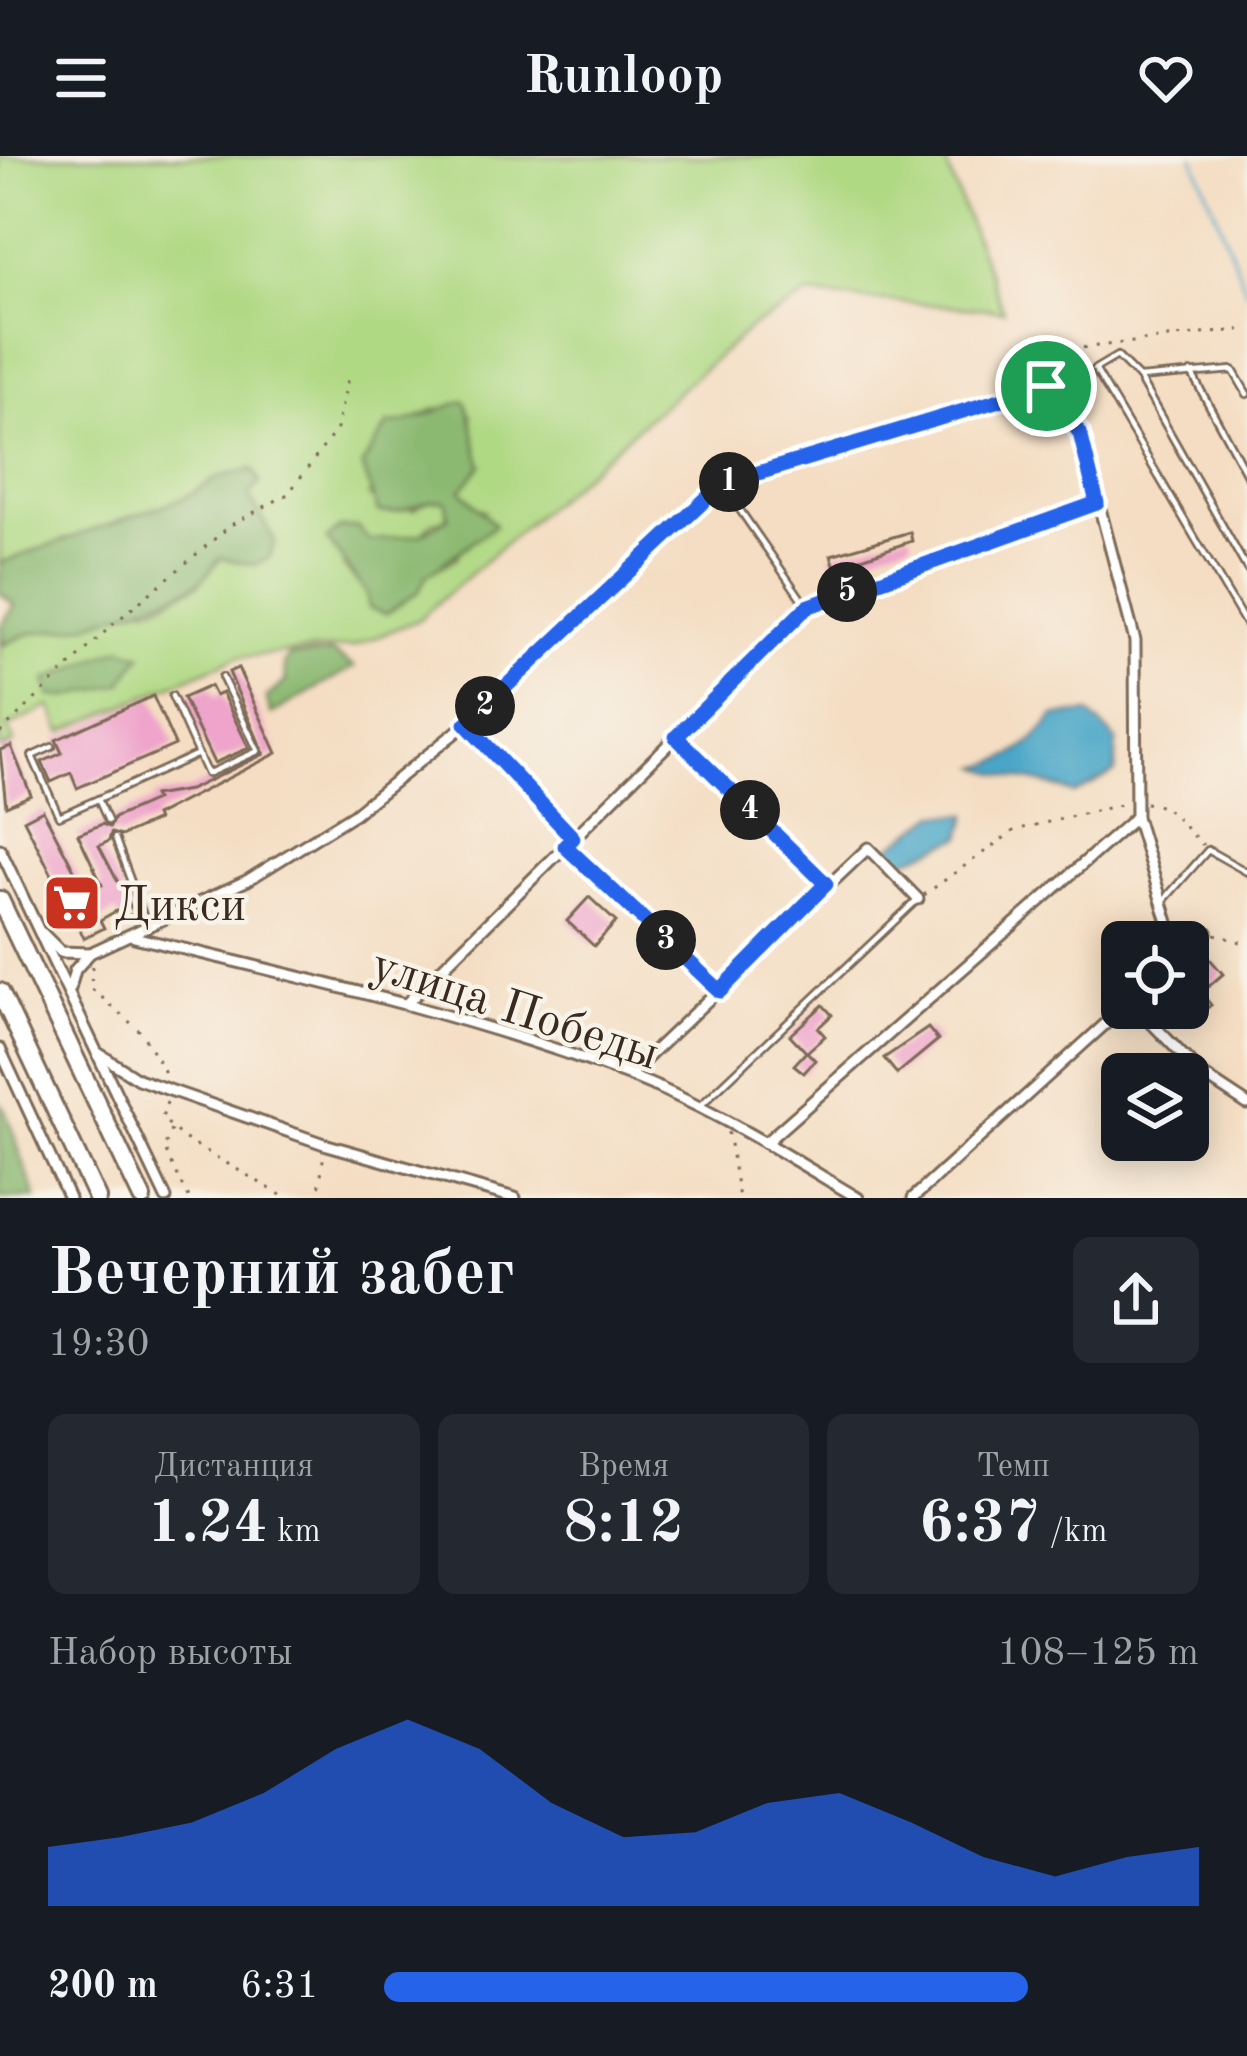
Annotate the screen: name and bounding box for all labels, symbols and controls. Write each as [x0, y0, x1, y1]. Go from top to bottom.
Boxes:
icon: menu [48, 45, 114, 111]
icon: heart [1133, 45, 1199, 111]
text: Runloop [524, 51, 723, 105]
pin [995, 335, 1097, 437]
icon: arrive [1013, 353, 1079, 419]
pin: 1 [699, 452, 759, 512]
text: 1 [719, 465, 739, 498]
pin: 5 [817, 562, 877, 622]
text: 5 [837, 575, 857, 608]
pin: 2 [455, 676, 515, 736]
text: 2 [475, 689, 495, 722]
pin: 4 [720, 780, 780, 840]
text: 4 [740, 793, 760, 826]
supermarket icon: Дикси [41, 872, 103, 934]
place label: Дикси [114, 883, 246, 931]
pin: 3 [636, 910, 696, 970]
map controls [1101, 921, 1209, 1161]
button: locate [1101, 921, 1209, 1029]
text: 3 [656, 923, 676, 956]
street label: улица Победы [365, 942, 664, 1080]
button: layers [1101, 1053, 1209, 1161]
button: share [1073, 1237, 1199, 1363]
text: Вечерний забег [48, 1243, 515, 1309]
text: 19:30 [48, 1325, 149, 1364]
text: Дистанция [154, 1451, 314, 1484]
text: Время [578, 1451, 669, 1484]
text: Темп [976, 1451, 1050, 1484]
text: 1.24 [147, 1495, 268, 1555]
text: 8:12 [563, 1495, 684, 1555]
text: 6:37 [919, 1495, 1040, 1555]
text: km [268, 1516, 321, 1549]
text: /km [1040, 1516, 1107, 1549]
text: Набор высоты [48, 1634, 293, 1673]
text: 108–125 m [997, 1634, 1199, 1673]
text: 200 m [48, 1967, 158, 2006]
text: 6:31 [240, 1967, 319, 2006]

